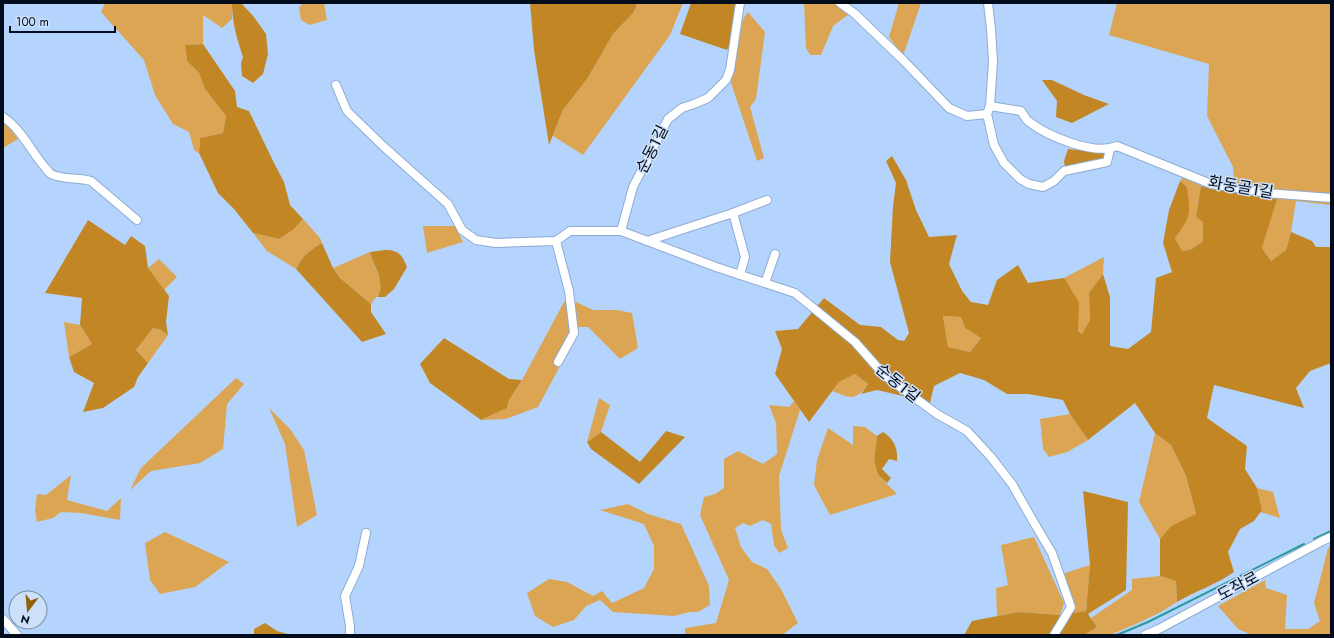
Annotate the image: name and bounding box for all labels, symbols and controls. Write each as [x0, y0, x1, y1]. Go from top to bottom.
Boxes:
scale bar [10, 8, 115, 34]
text: 100 m [16, 13, 49, 31]
street label: 순동1길 [630, 121, 674, 177]
street label: 화동골1길 [1206, 170, 1276, 204]
street label: 순동1길 [871, 358, 925, 408]
street label: 도작로 [1213, 565, 1263, 607]
north arrow [8, 590, 48, 630]
text: N [19, 611, 32, 629]

